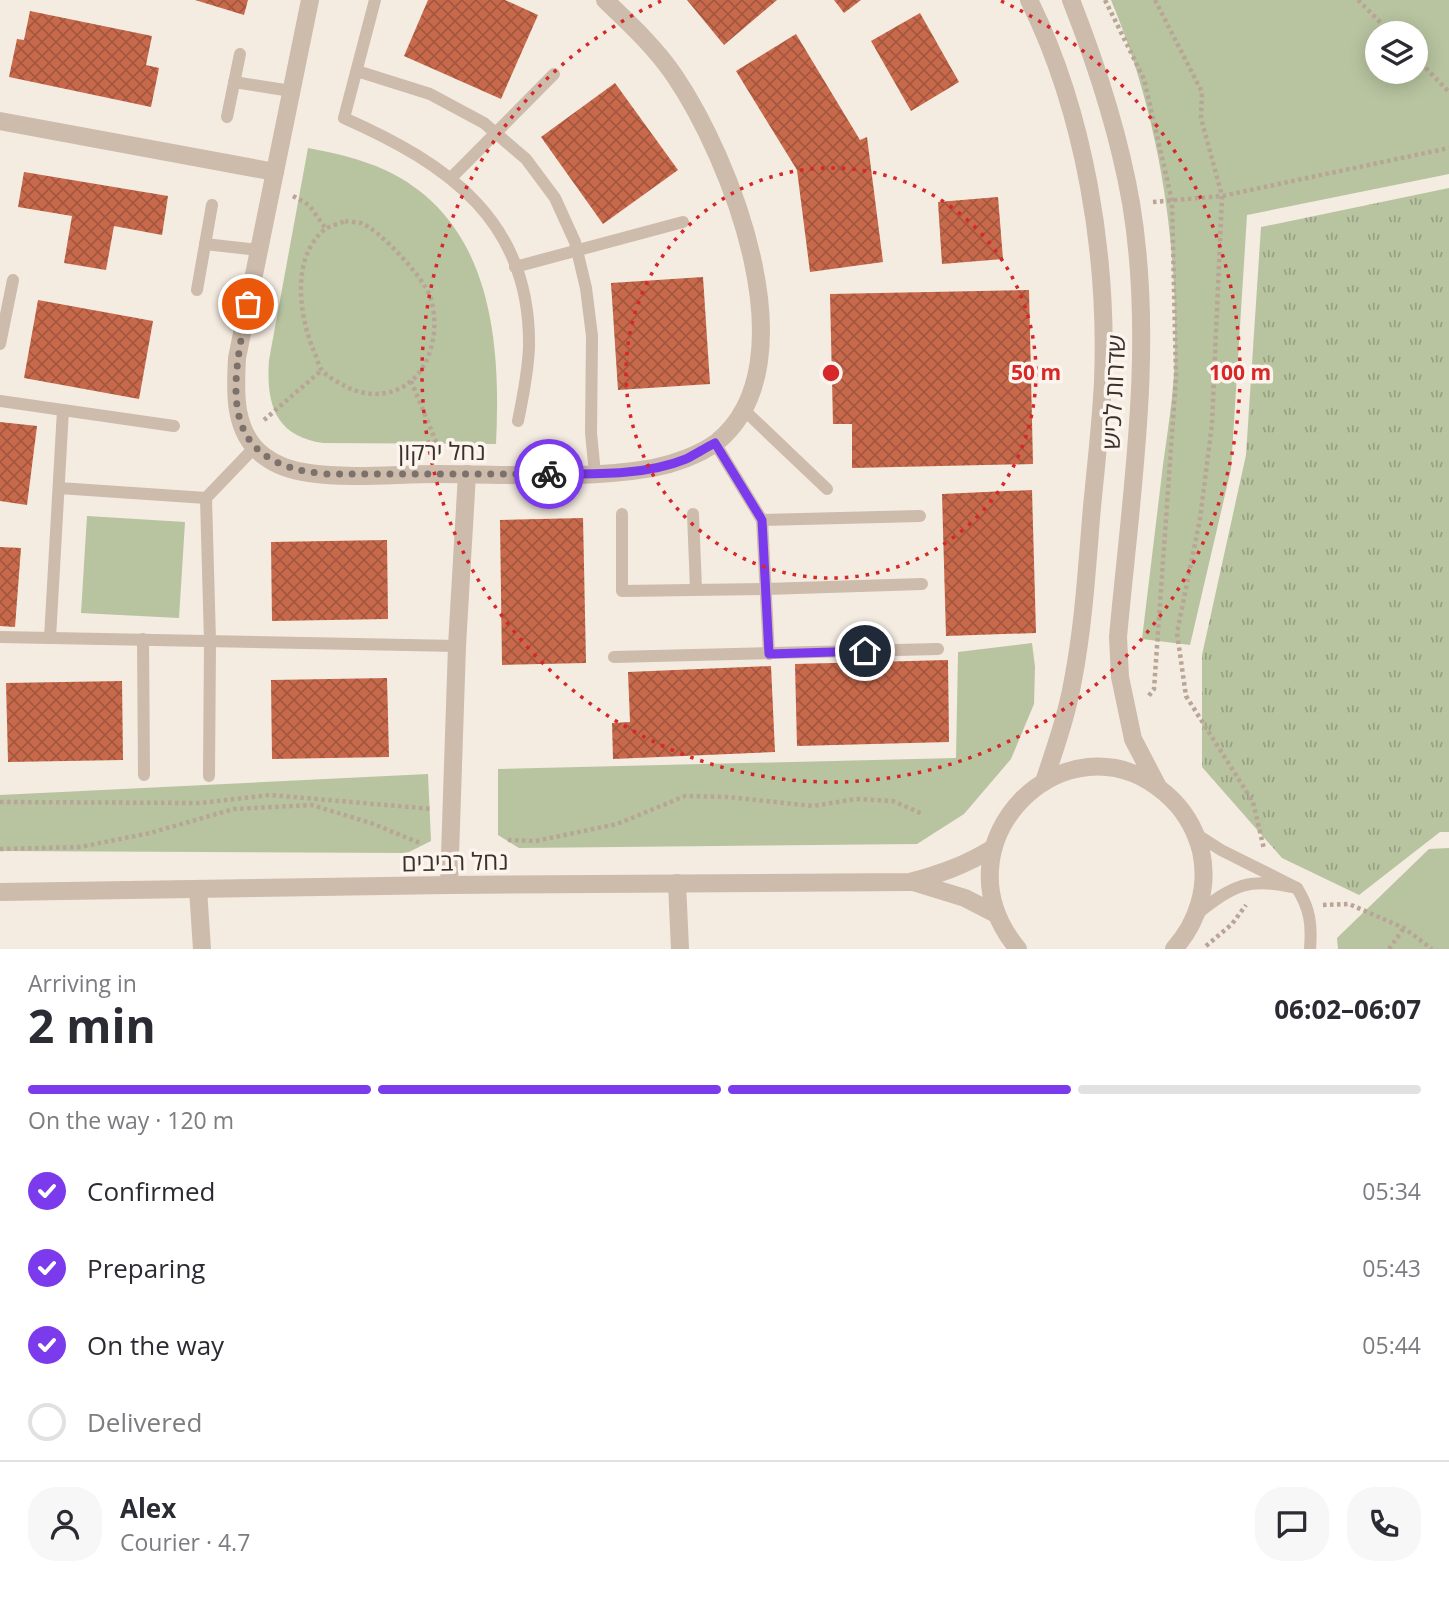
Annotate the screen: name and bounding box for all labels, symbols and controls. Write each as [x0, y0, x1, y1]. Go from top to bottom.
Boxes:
map controls [1365, 21, 1428, 84]
button: layers [1365, 21, 1428, 84]
pin [218, 274, 278, 334]
icon: bag [229, 285, 267, 323]
street label: שדרות לכיש [1094, 334, 1132, 450]
text: 50 m [1011, 358, 1061, 386]
text: 100 m [1209, 358, 1271, 386]
centre of rings [819, 361, 843, 385]
street label: נחל ירקון [398, 434, 486, 467]
courier [514, 439, 584, 509]
icon: bike [530, 455, 568, 493]
pin [835, 621, 895, 681]
icon: home [846, 632, 884, 670]
street label: נחל רביבים [401, 844, 509, 878]
text: Arriving in [28, 967, 137, 999]
text: 06:02–06:07 [1274, 991, 1421, 1027]
text: 2 min [28, 994, 156, 1056]
text: On the way · 120 m [28, 1104, 234, 1136]
icon: check [28, 1172, 66, 1210]
text: Confirmed [87, 1173, 215, 1209]
text: 05:34 [1362, 1175, 1421, 1207]
icon: check [28, 1249, 66, 1287]
text: Preparing [87, 1250, 205, 1286]
text: 05:43 [1362, 1252, 1421, 1284]
icon: check [28, 1326, 66, 1364]
text: On the way [87, 1327, 224, 1363]
text: 05:44 [1362, 1329, 1421, 1361]
text: Delivered [87, 1404, 202, 1440]
button: person [28, 1487, 102, 1561]
button: chat [1255, 1487, 1329, 1561]
button: phone [1347, 1487, 1421, 1561]
text: Alex [120, 1490, 176, 1526]
text: Courier · 4.7 [120, 1526, 250, 1558]

